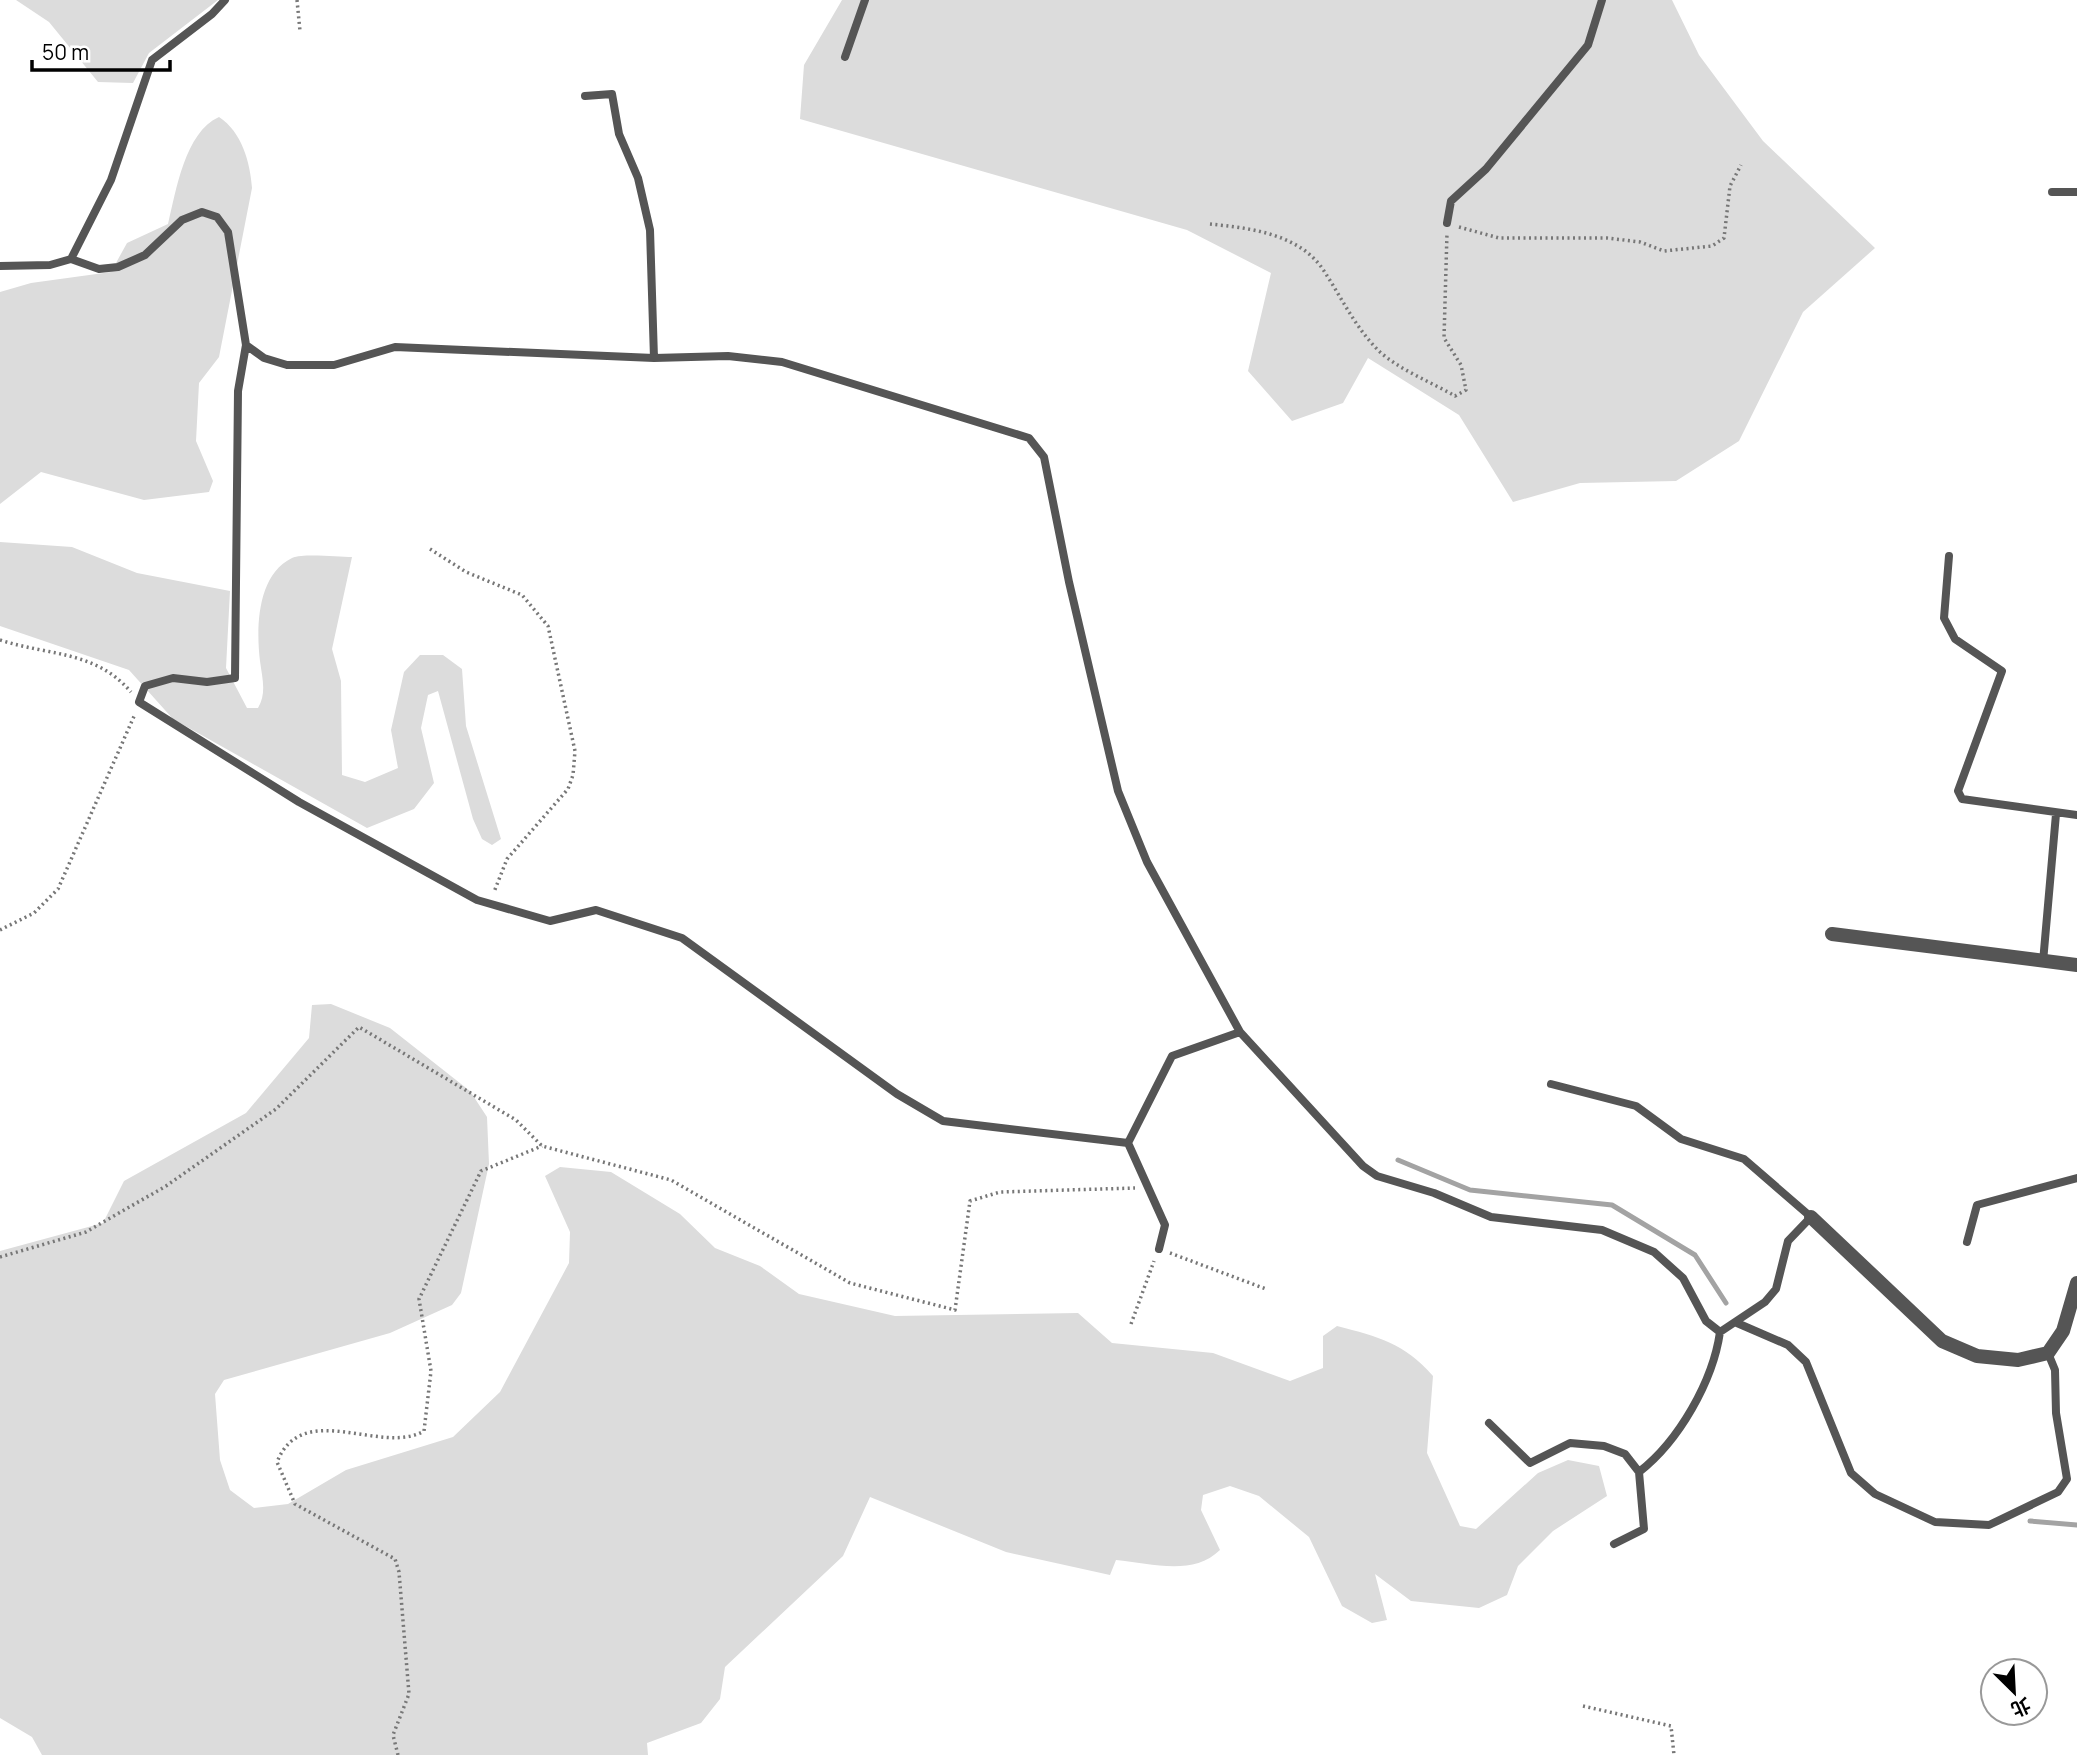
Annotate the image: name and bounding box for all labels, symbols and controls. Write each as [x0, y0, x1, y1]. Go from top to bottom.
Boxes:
scale bar [32, 28, 170, 72]
text: 50 m [42, 38, 89, 66]
north arrow [1979, 1657, 2049, 1727]
text: 北 [2007, 1692, 2035, 1723]

